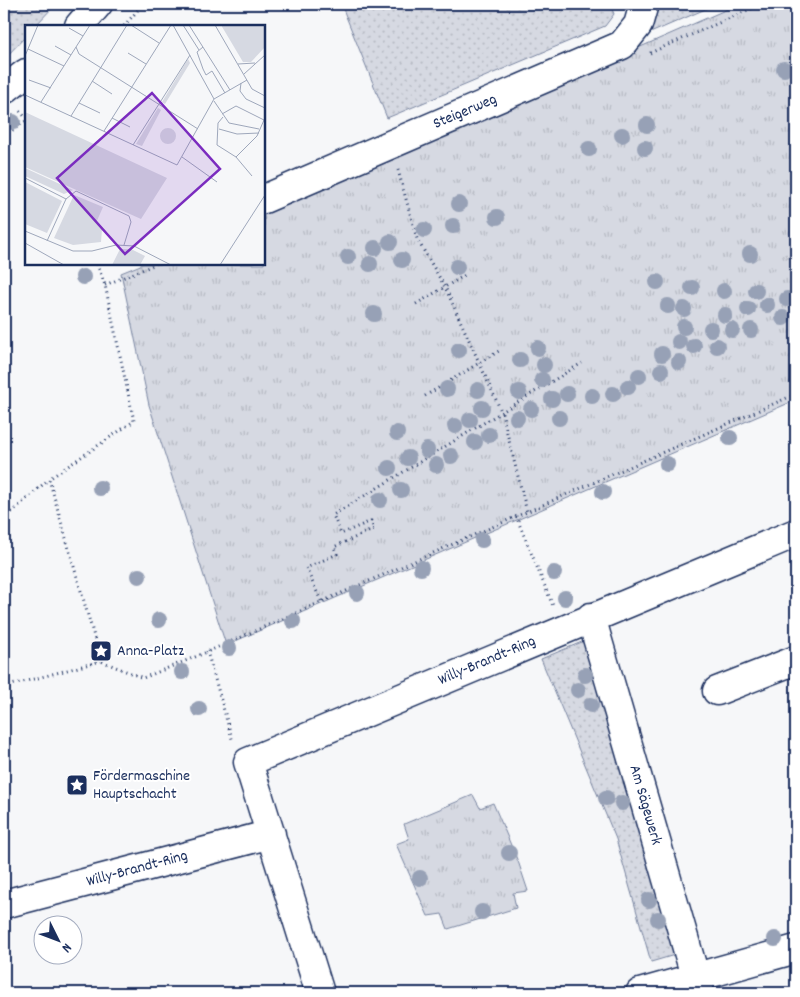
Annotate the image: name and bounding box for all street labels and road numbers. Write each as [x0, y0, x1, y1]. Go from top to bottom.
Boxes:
street label: Steigerweg [430, 88, 500, 136]
street label: Willy-Brandt-Ring [435, 630, 539, 692]
street label: Am Sägewerk [623, 762, 667, 848]
street label: Willy-Brandt-Ring [84, 844, 190, 894]

